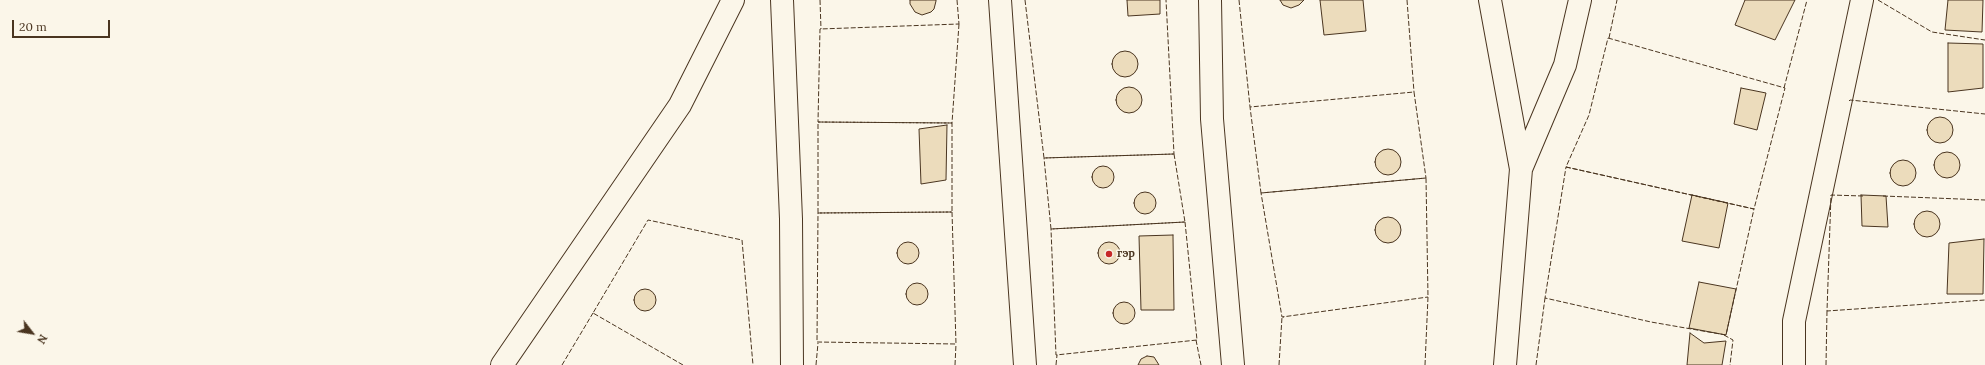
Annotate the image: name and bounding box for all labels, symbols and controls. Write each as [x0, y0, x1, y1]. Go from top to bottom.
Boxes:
scale bar [14, 12, 112, 38]
text: 20 m [19, 19, 47, 34]
place label: гэр [1117, 247, 1135, 261]
marker: гэр [1104, 249, 1114, 259]
north arrow [12, 313, 52, 353]
text: N [34, 332, 50, 346]

